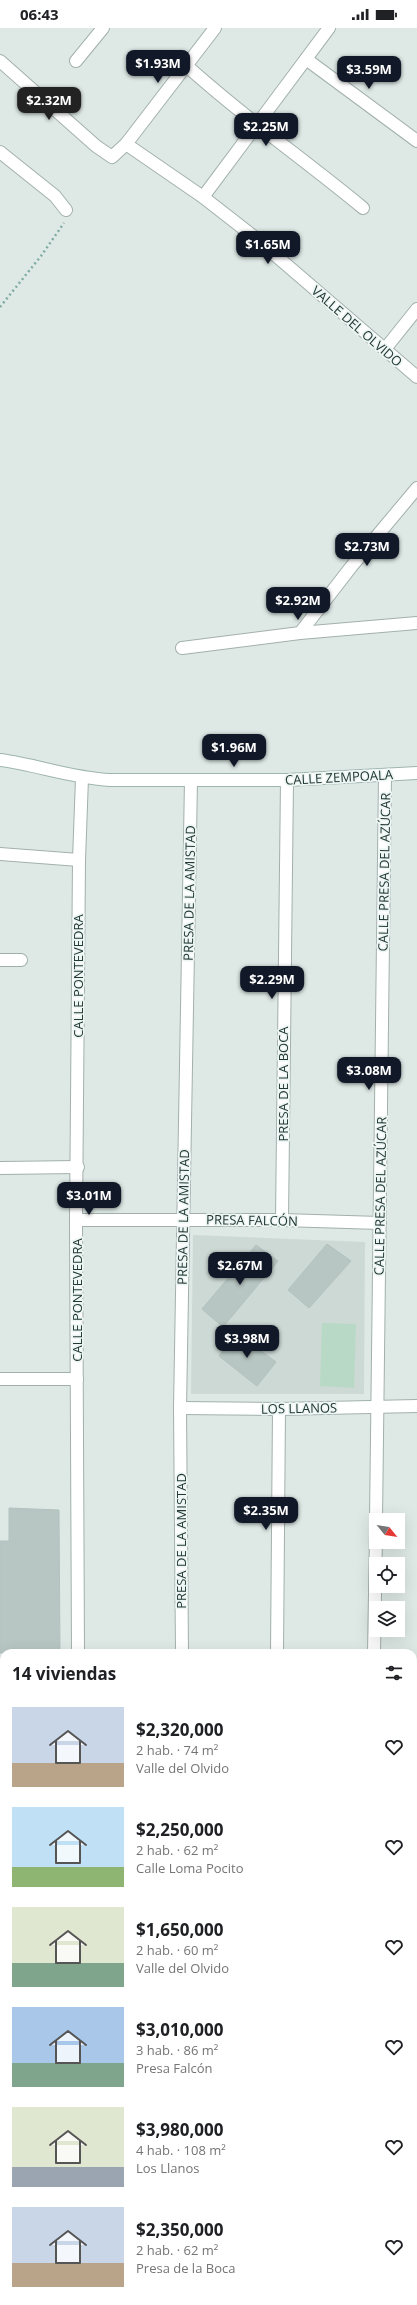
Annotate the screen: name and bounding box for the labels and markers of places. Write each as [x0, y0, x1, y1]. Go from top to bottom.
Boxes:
pin: $1.93M [125, 50, 191, 84]
pin: $3.59M [336, 56, 402, 90]
pin: $2.32M [16, 87, 82, 121]
pin: $2.25M [233, 113, 299, 147]
pin: $1.65M [235, 231, 301, 265]
pin: $2.73M [334, 533, 400, 567]
pin: $2.92M [265, 587, 331, 621]
pin: $1.96M [201, 734, 267, 768]
pin: $2.29M [239, 966, 305, 1000]
pin: $3.08M [336, 1057, 402, 1091]
pin: $3.01M [56, 1182, 122, 1216]
pin: $2.67M [207, 1252, 273, 1286]
pin: $3.98M [214, 1325, 280, 1359]
pin: $2.35M [233, 1497, 299, 1531]

